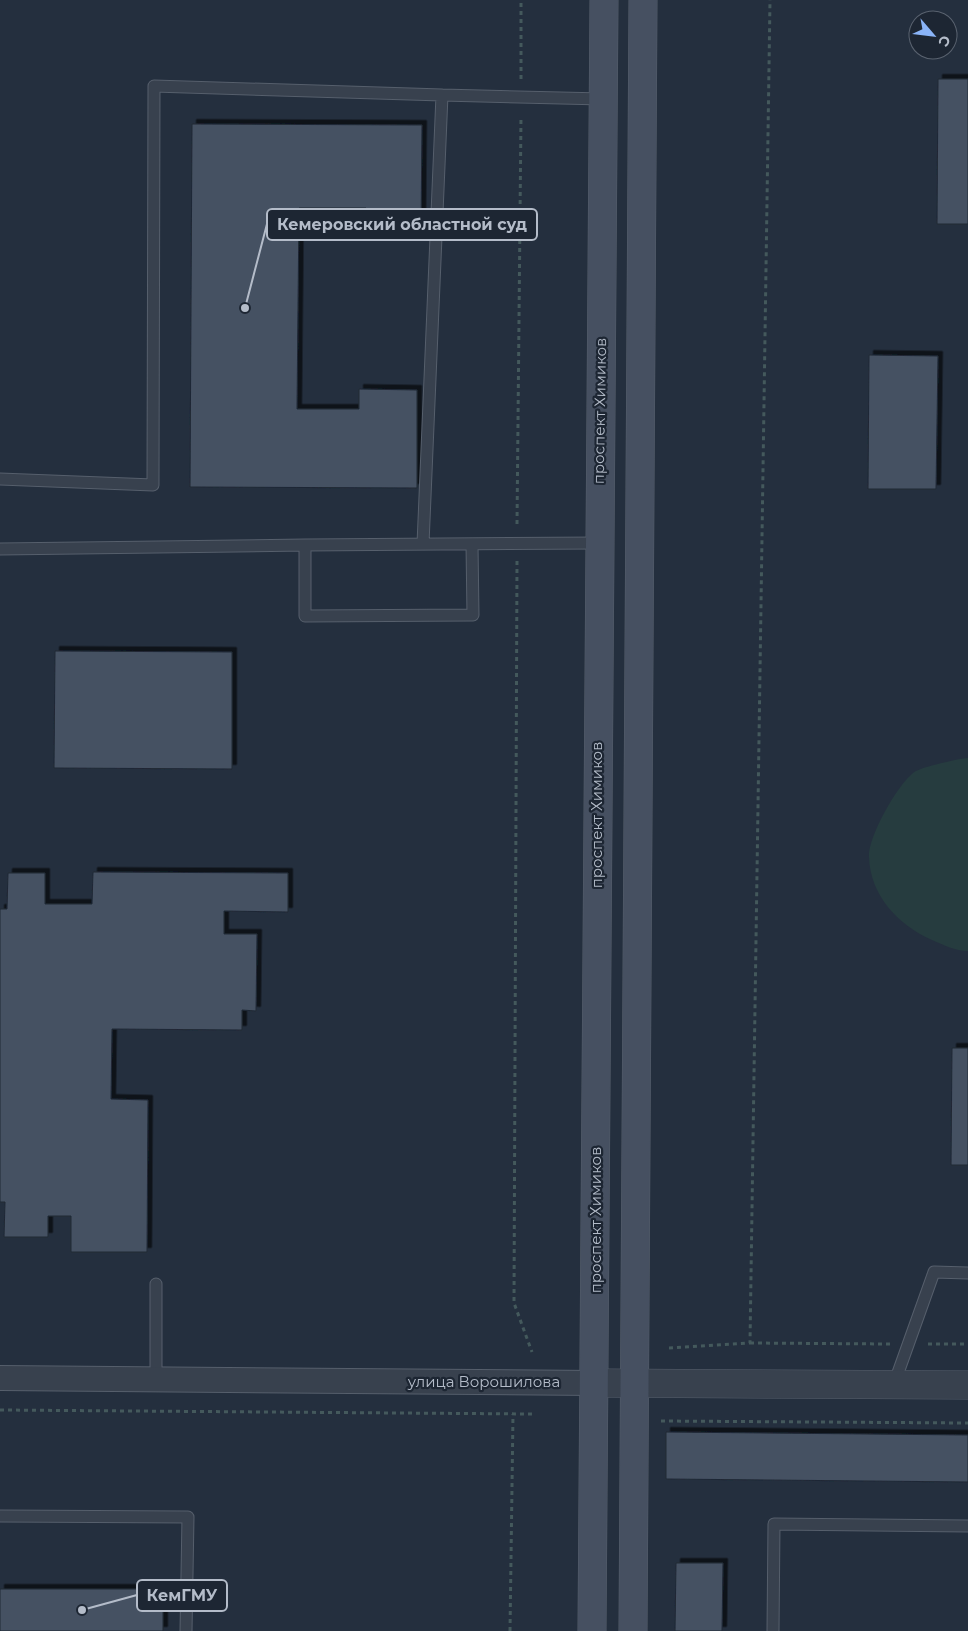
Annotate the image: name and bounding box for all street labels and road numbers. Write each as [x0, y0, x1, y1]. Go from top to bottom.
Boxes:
street label: проспект Химиков [589, 338, 610, 484]
street label: проспект Химиков [587, 742, 606, 888]
street label: проспект Химиков [586, 1147, 605, 1293]
street label: улица Ворошилова [407, 1372, 560, 1391]

